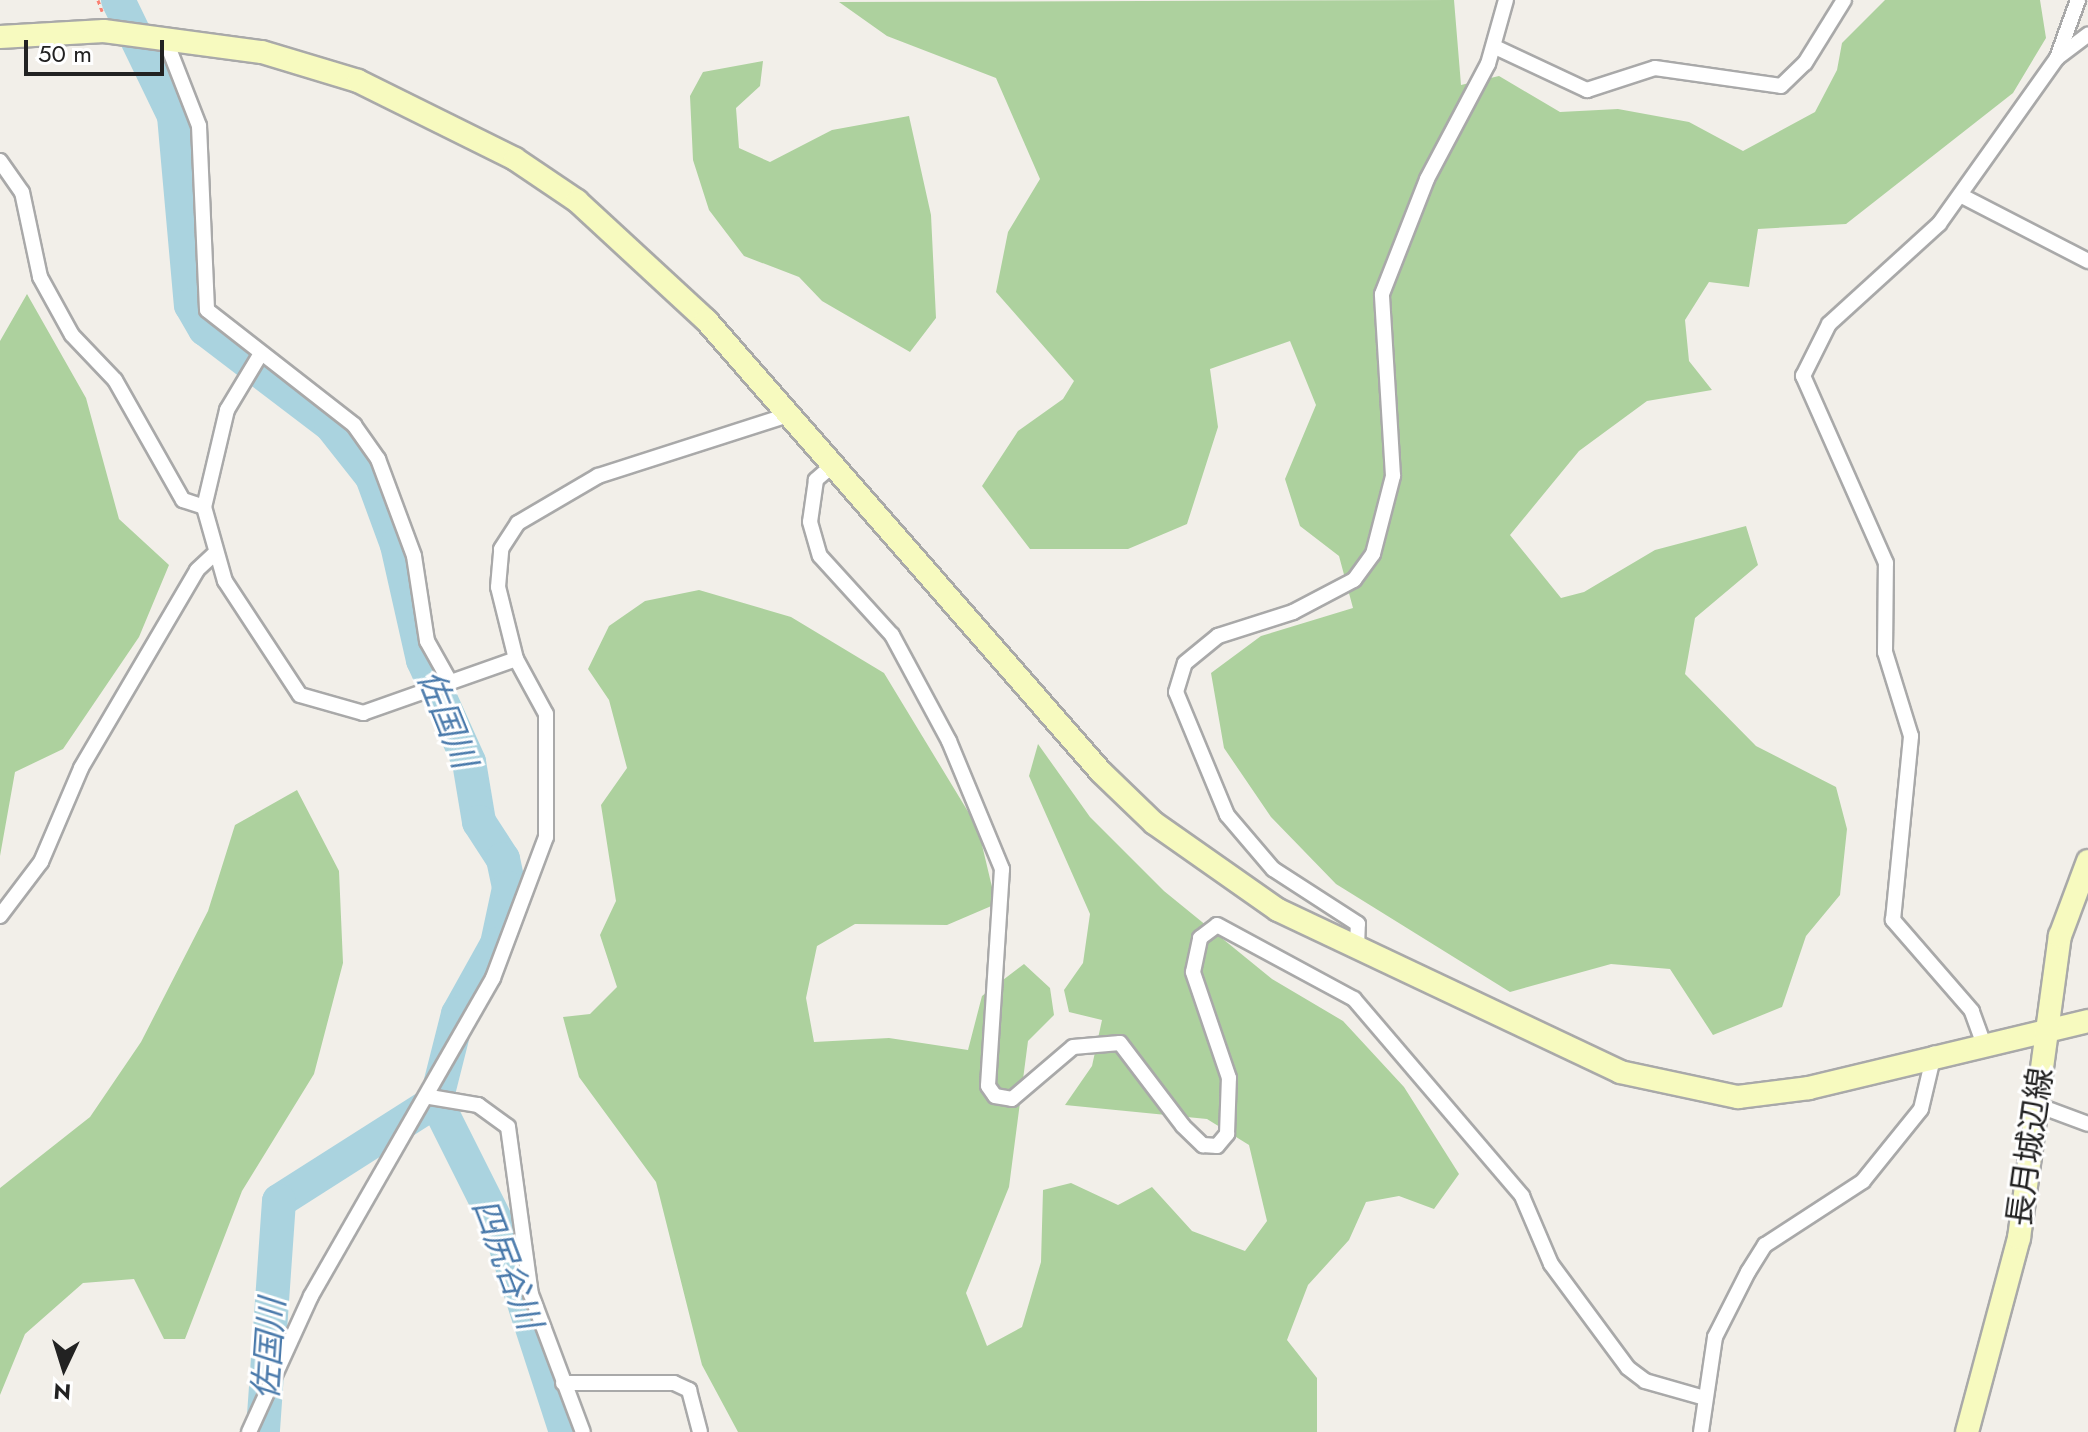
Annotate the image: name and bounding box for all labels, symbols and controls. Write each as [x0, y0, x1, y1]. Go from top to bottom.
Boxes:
scale bar [28, 24, 168, 74]
text: 50 m [38, 36, 92, 71]
water label: 佐国川 [409, 664, 485, 774]
street label: 長月城辺線 [2000, 1065, 2060, 1229]
water label: 四尻谷川 [464, 1193, 550, 1335]
water label: 佐国川 [245, 1297, 293, 1401]
north arrow [24, 1328, 104, 1408]
text: N [52, 1375, 72, 1409]

